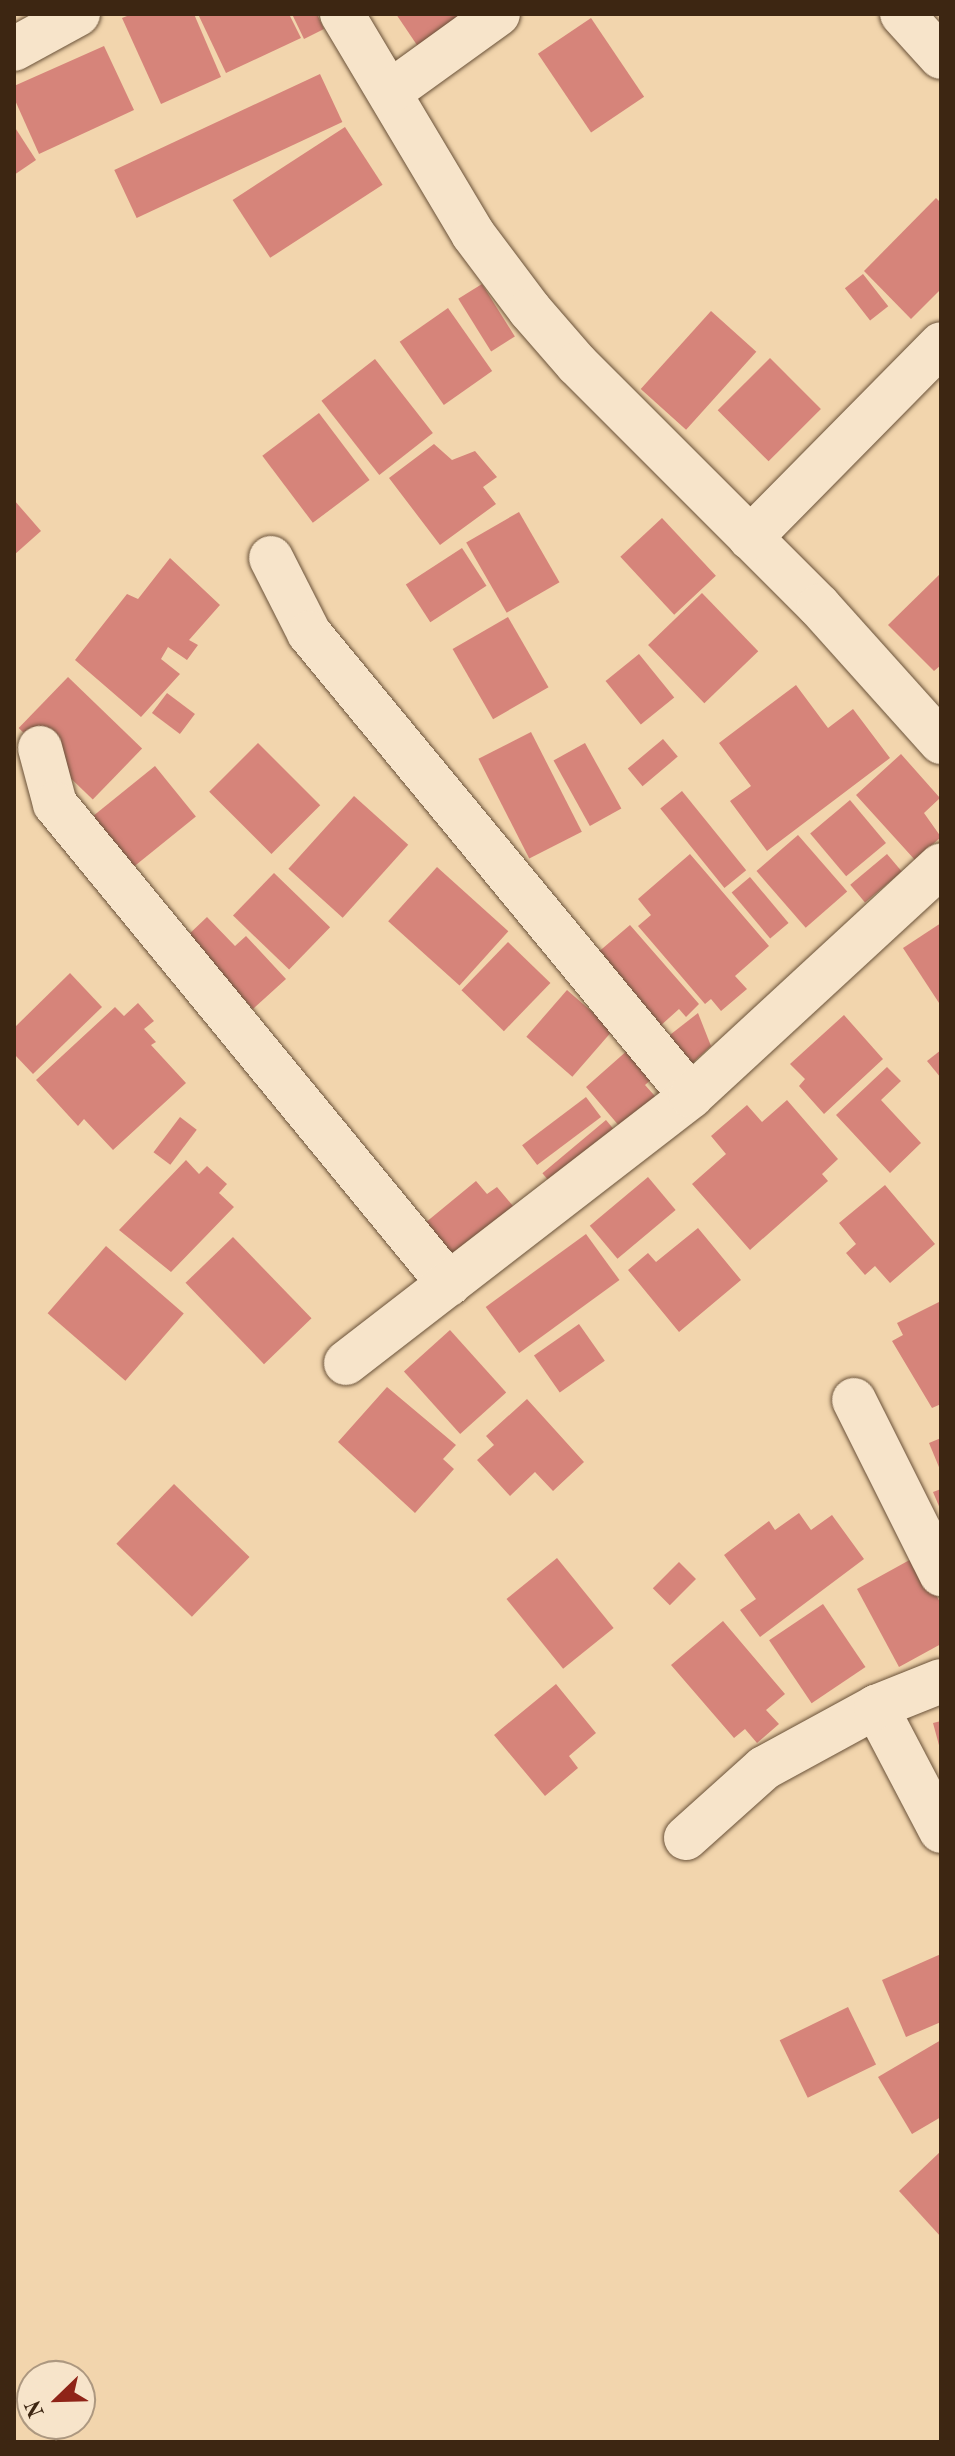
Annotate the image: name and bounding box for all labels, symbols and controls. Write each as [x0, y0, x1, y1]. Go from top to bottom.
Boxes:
north arrow [16, 2360, 96, 2440]
text: N [22, 2397, 49, 2421]

